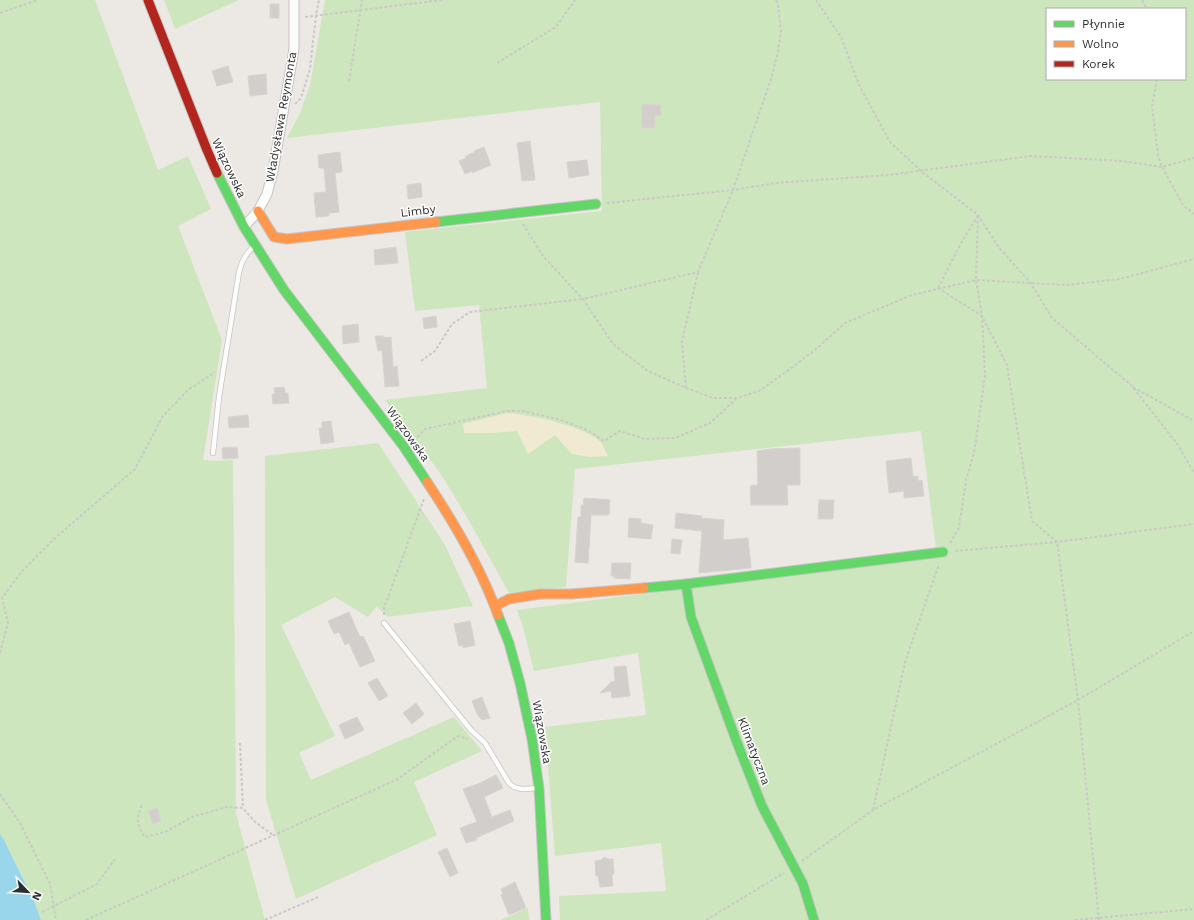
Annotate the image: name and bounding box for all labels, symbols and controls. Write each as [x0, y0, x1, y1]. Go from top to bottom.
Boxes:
legend [1046, 8, 1186, 80]
text: Płynnie [1082, 17, 1125, 31]
text: Wolno [1082, 37, 1119, 51]
street label: Władysława Reymonta [263, 50, 299, 183]
text: Korek [1082, 57, 1115, 71]
street label: Wiązowska [209, 136, 249, 200]
street label: Limby [400, 202, 437, 220]
street label: Wiązowska [383, 404, 433, 464]
street label: Wiązowska [530, 699, 555, 765]
street label: Klimatyczna [735, 715, 773, 787]
north arrow [8, 872, 48, 912]
text: N [29, 890, 44, 902]

